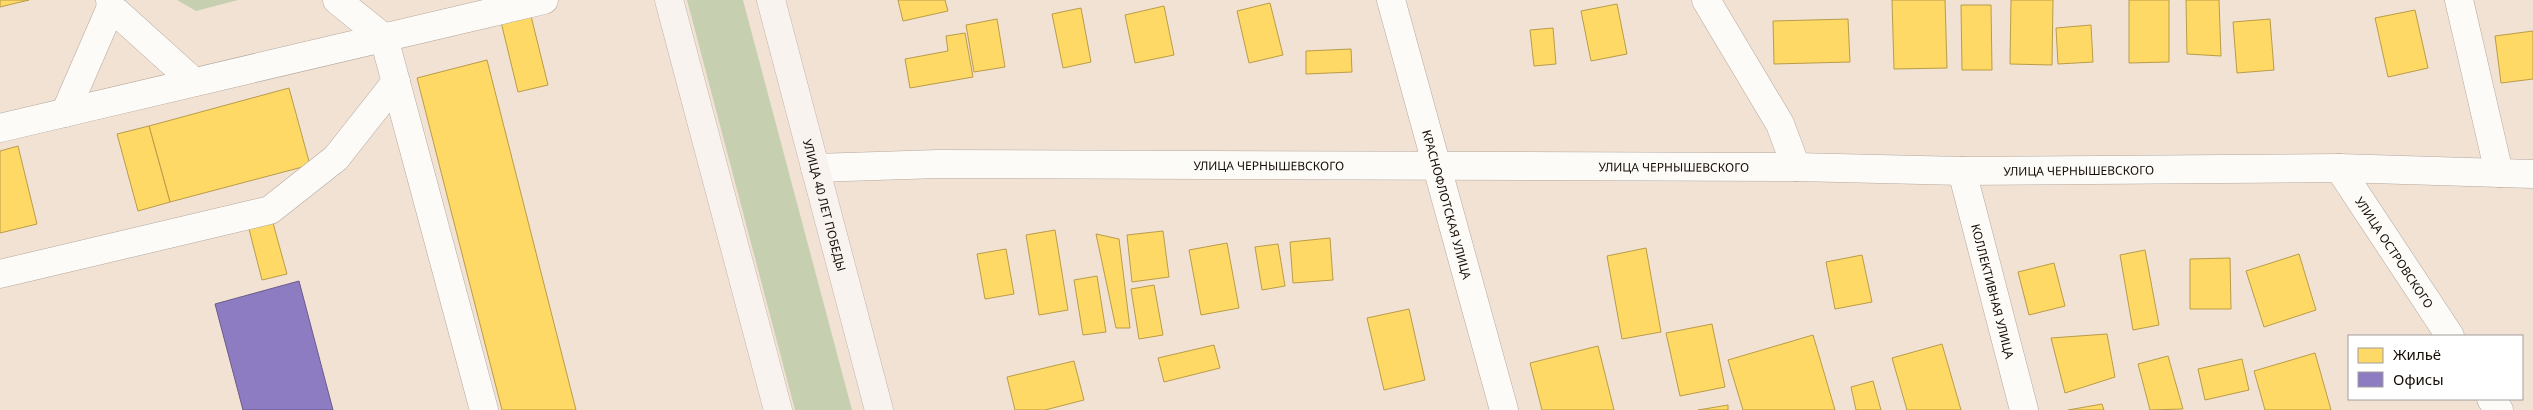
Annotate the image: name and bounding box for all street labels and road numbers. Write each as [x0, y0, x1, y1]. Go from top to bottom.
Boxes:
street label: КРАСНОФЛОТСКАЯ УЛИЦА [1419, 128, 1476, 281]
street label: УЛИЦА 40 ЛЕТ ПОБЕДЫ [799, 137, 851, 273]
street label: УЛИЦА ЧЕРНЫШЕВСКОГО [1194, 156, 1344, 174]
street label: УЛИЦА ЧЕРНЫШЕВСКОГО [1599, 158, 1749, 175]
street label: УЛИЦА ЧЕРНЫШЕВСКОГО [2003, 161, 2154, 179]
street label: УЛИЦА ОСТРОВСКОГО [2352, 193, 2438, 311]
street label: КОЛЛЕКТИВНАЯ УЛИЦА [1968, 222, 2019, 361]

